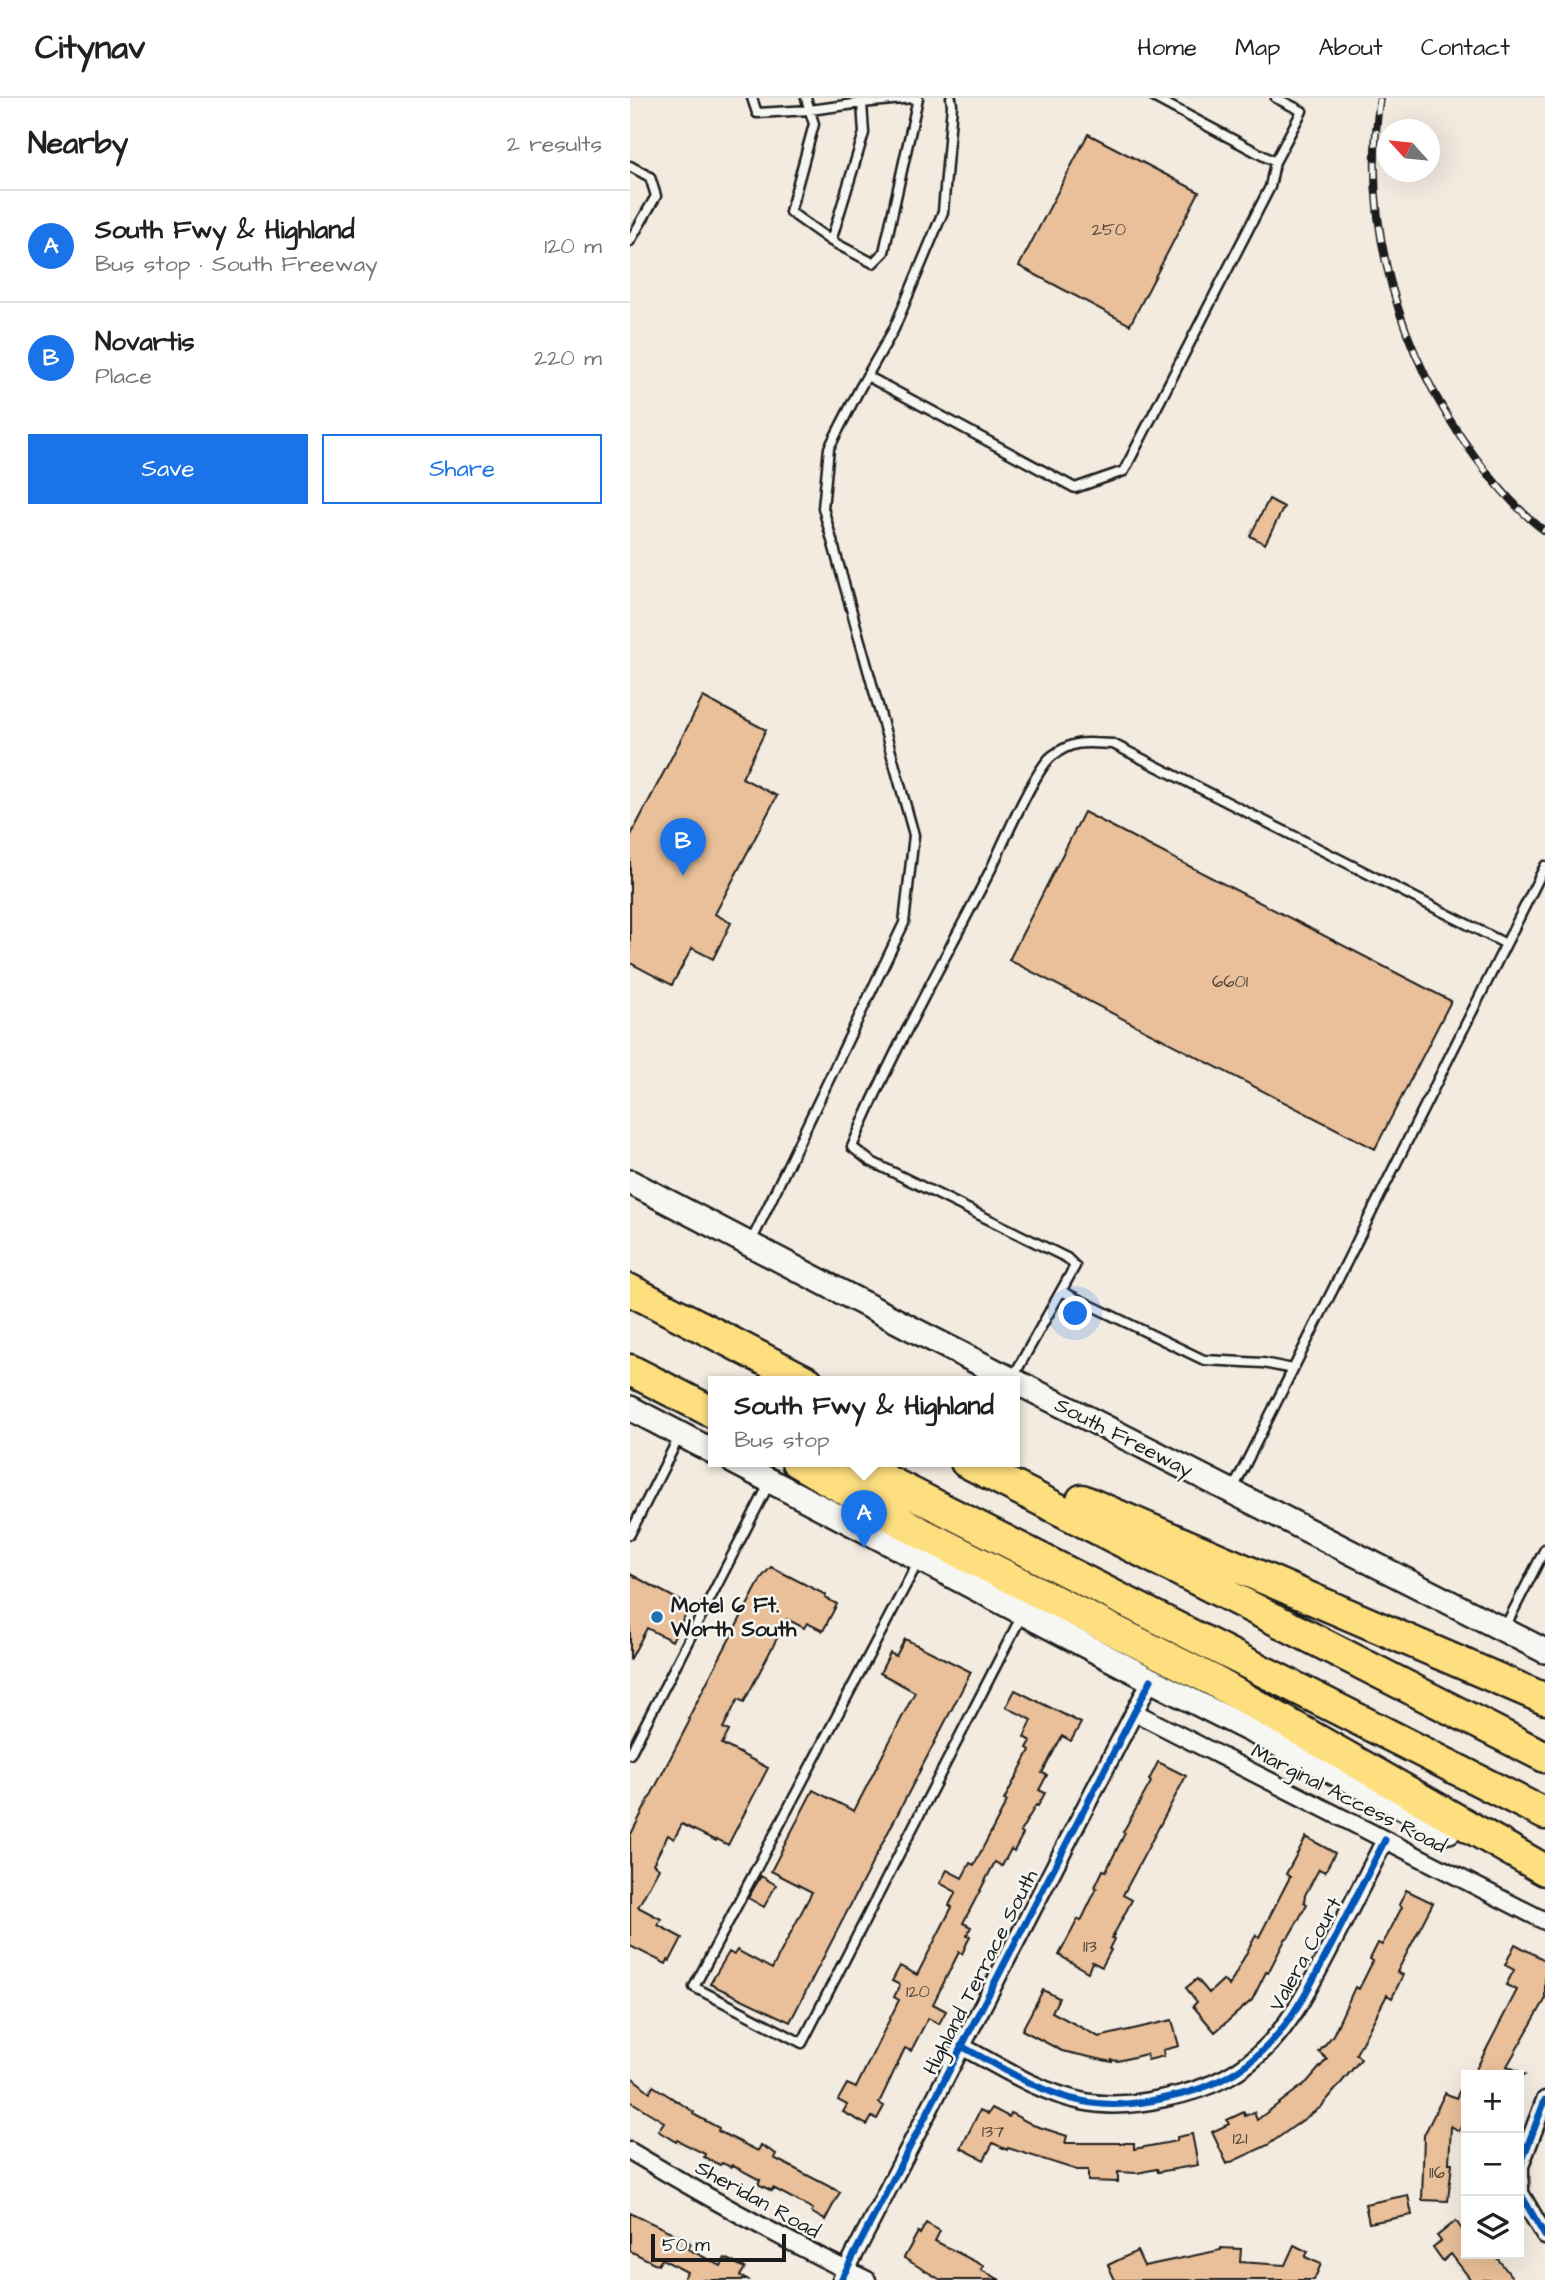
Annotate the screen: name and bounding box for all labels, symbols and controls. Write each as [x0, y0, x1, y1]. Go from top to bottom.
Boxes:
text: Citynav [35, 25, 145, 71]
text: Home [1137, 31, 1197, 65]
text: Map [1235, 31, 1280, 65]
text: About [1318, 31, 1383, 65]
text: Contact [1421, 31, 1510, 65]
north arrow [1377, 119, 1440, 182]
text: Nearby [28, 123, 128, 165]
text: 2 results [507, 128, 602, 160]
text: South Fwy & Highland [95, 212, 354, 248]
house number: 250 [1092, 217, 1126, 242]
text: A [44, 230, 58, 262]
text: 120 m [544, 230, 602, 262]
text: Bus stop · South Freeway [95, 248, 378, 280]
text: Novartis [95, 324, 194, 360]
text: B [43, 342, 59, 374]
text: 220 m [534, 342, 602, 374]
text: Place [95, 360, 152, 392]
button: Save [28, 434, 308, 504]
button: Share [322, 434, 602, 504]
pin: B [660, 818, 706, 876]
house number: 6601 [1212, 969, 1248, 994]
your location [1058, 1296, 1092, 1330]
popup [708, 1376, 1020, 1467]
text: South Fwy & Highland [734, 1388, 994, 1424]
street label: South Freeway [1049, 1390, 1198, 1487]
text: Bus stop [734, 1424, 830, 1456]
pin: A [841, 1490, 887, 1548]
place label: Motel 6 Ft. Worth South [670, 1591, 797, 1644]
marker: Motel 6 Ft. Worth South [649, 1609, 665, 1625]
street label: Marginal Access Road [1245, 1737, 1452, 1862]
street label: Highland Terrace South [916, 1864, 1047, 2081]
street label: Valera Court [1262, 1891, 1349, 2017]
house number: 113 [1083, 1934, 1097, 1959]
house number: 120 [906, 1979, 930, 2004]
map controls [1461, 2070, 1524, 2259]
button: + [1461, 2070, 1524, 2133]
house number: 137 [982, 2119, 1004, 2144]
house number: 121 [1233, 2126, 1247, 2151]
button: − [1461, 2133, 1524, 2196]
street label: Sheridan Road [690, 2153, 826, 2246]
house number: 116 [1429, 2160, 1445, 2185]
button: layers [1461, 2196, 1524, 2259]
scale bar [651, 2231, 786, 2263]
text: 50 m [662, 2232, 710, 2259]

